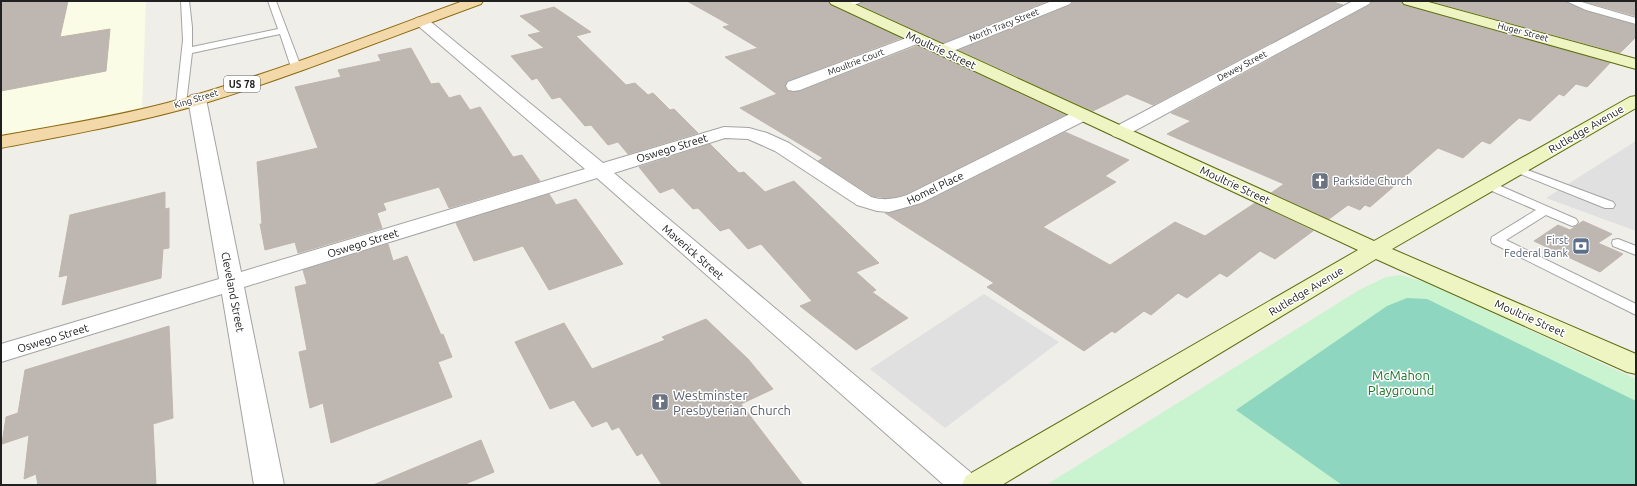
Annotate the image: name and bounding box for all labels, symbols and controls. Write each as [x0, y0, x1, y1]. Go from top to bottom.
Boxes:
street label: North Tracy Street [968, 6, 1041, 44]
street label: Huger Street [1497, 20, 1550, 44]
street label: Moultrie Street [904, 29, 978, 72]
street label: Moultrie Court [826, 46, 886, 77]
street label: Dewey Street [1215, 49, 1269, 83]
road number: US 78 [224, 76, 260, 92]
street label: King Street [173, 87, 220, 110]
street label: Rutledge Avenue [1546, 103, 1626, 155]
street label: Oswego Street [635, 131, 710, 165]
street label: Moultrie Street [1198, 164, 1272, 207]
street label: Homel Place [905, 169, 965, 207]
church icon: Parkside Church [1310, 171, 1330, 191]
place label: Parkside Church [1333, 175, 1412, 187]
street label: Maverick Street [660, 222, 727, 282]
street label: Oswego Street [326, 226, 401, 260]
place label: First Federal Bank [1504, 234, 1569, 259]
bank icon: First Federal Bank [1571, 236, 1591, 256]
street label: Cleveland Street [219, 251, 247, 334]
street label: Rutledge Avenue [1267, 264, 1345, 318]
street label: Moultrie Street [1493, 297, 1568, 339]
street label: Oswego Street [16, 321, 91, 355]
park label: McMahon Playground [1368, 368, 1434, 397]
place label: Westminster Presbyterian Church [673, 388, 791, 417]
church icon: Westminster Presbyterian Church [650, 392, 670, 412]

